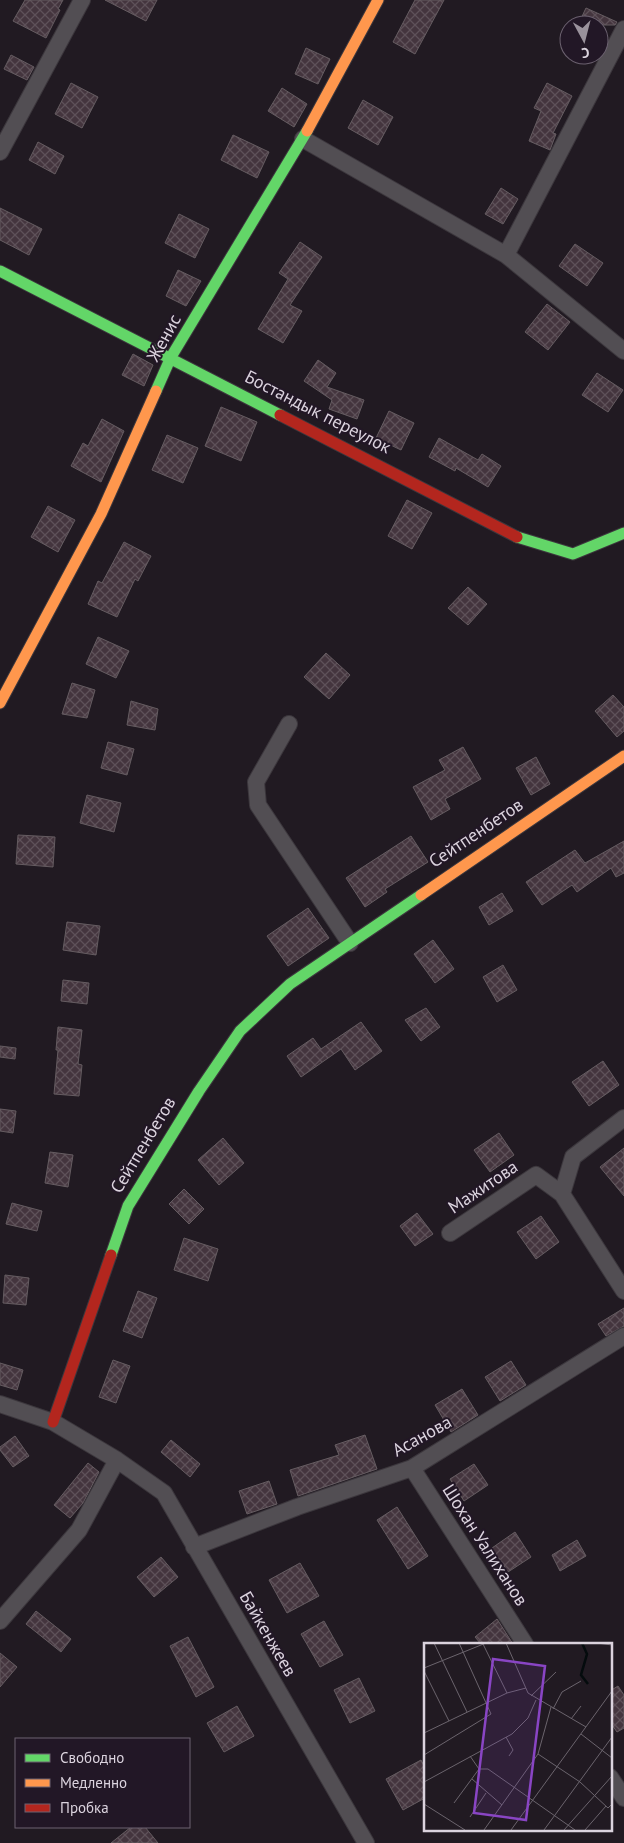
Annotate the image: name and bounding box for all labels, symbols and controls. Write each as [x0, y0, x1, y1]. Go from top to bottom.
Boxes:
north arrow [559, 15, 609, 65]
text: С [580, 43, 591, 62]
street label: Женис [141, 310, 186, 366]
street label: Бостандык переулок [241, 365, 396, 459]
street label: Сейтпенбетов [424, 793, 527, 872]
street label: Сейтпенбетов [105, 1092, 180, 1197]
street label: Мажитова [443, 1155, 522, 1218]
street label: Асанова [388, 1410, 456, 1461]
street label: Шохан Уалиханов [437, 1479, 533, 1610]
street label: Байкенжеев [235, 1587, 302, 1681]
inset map [424, 1643, 612, 1830]
legend [15, 1738, 190, 1828]
text: Свободно [60, 1748, 124, 1767]
text: Медленно [60, 1773, 127, 1792]
text: Пробка [60, 1798, 109, 1817]

